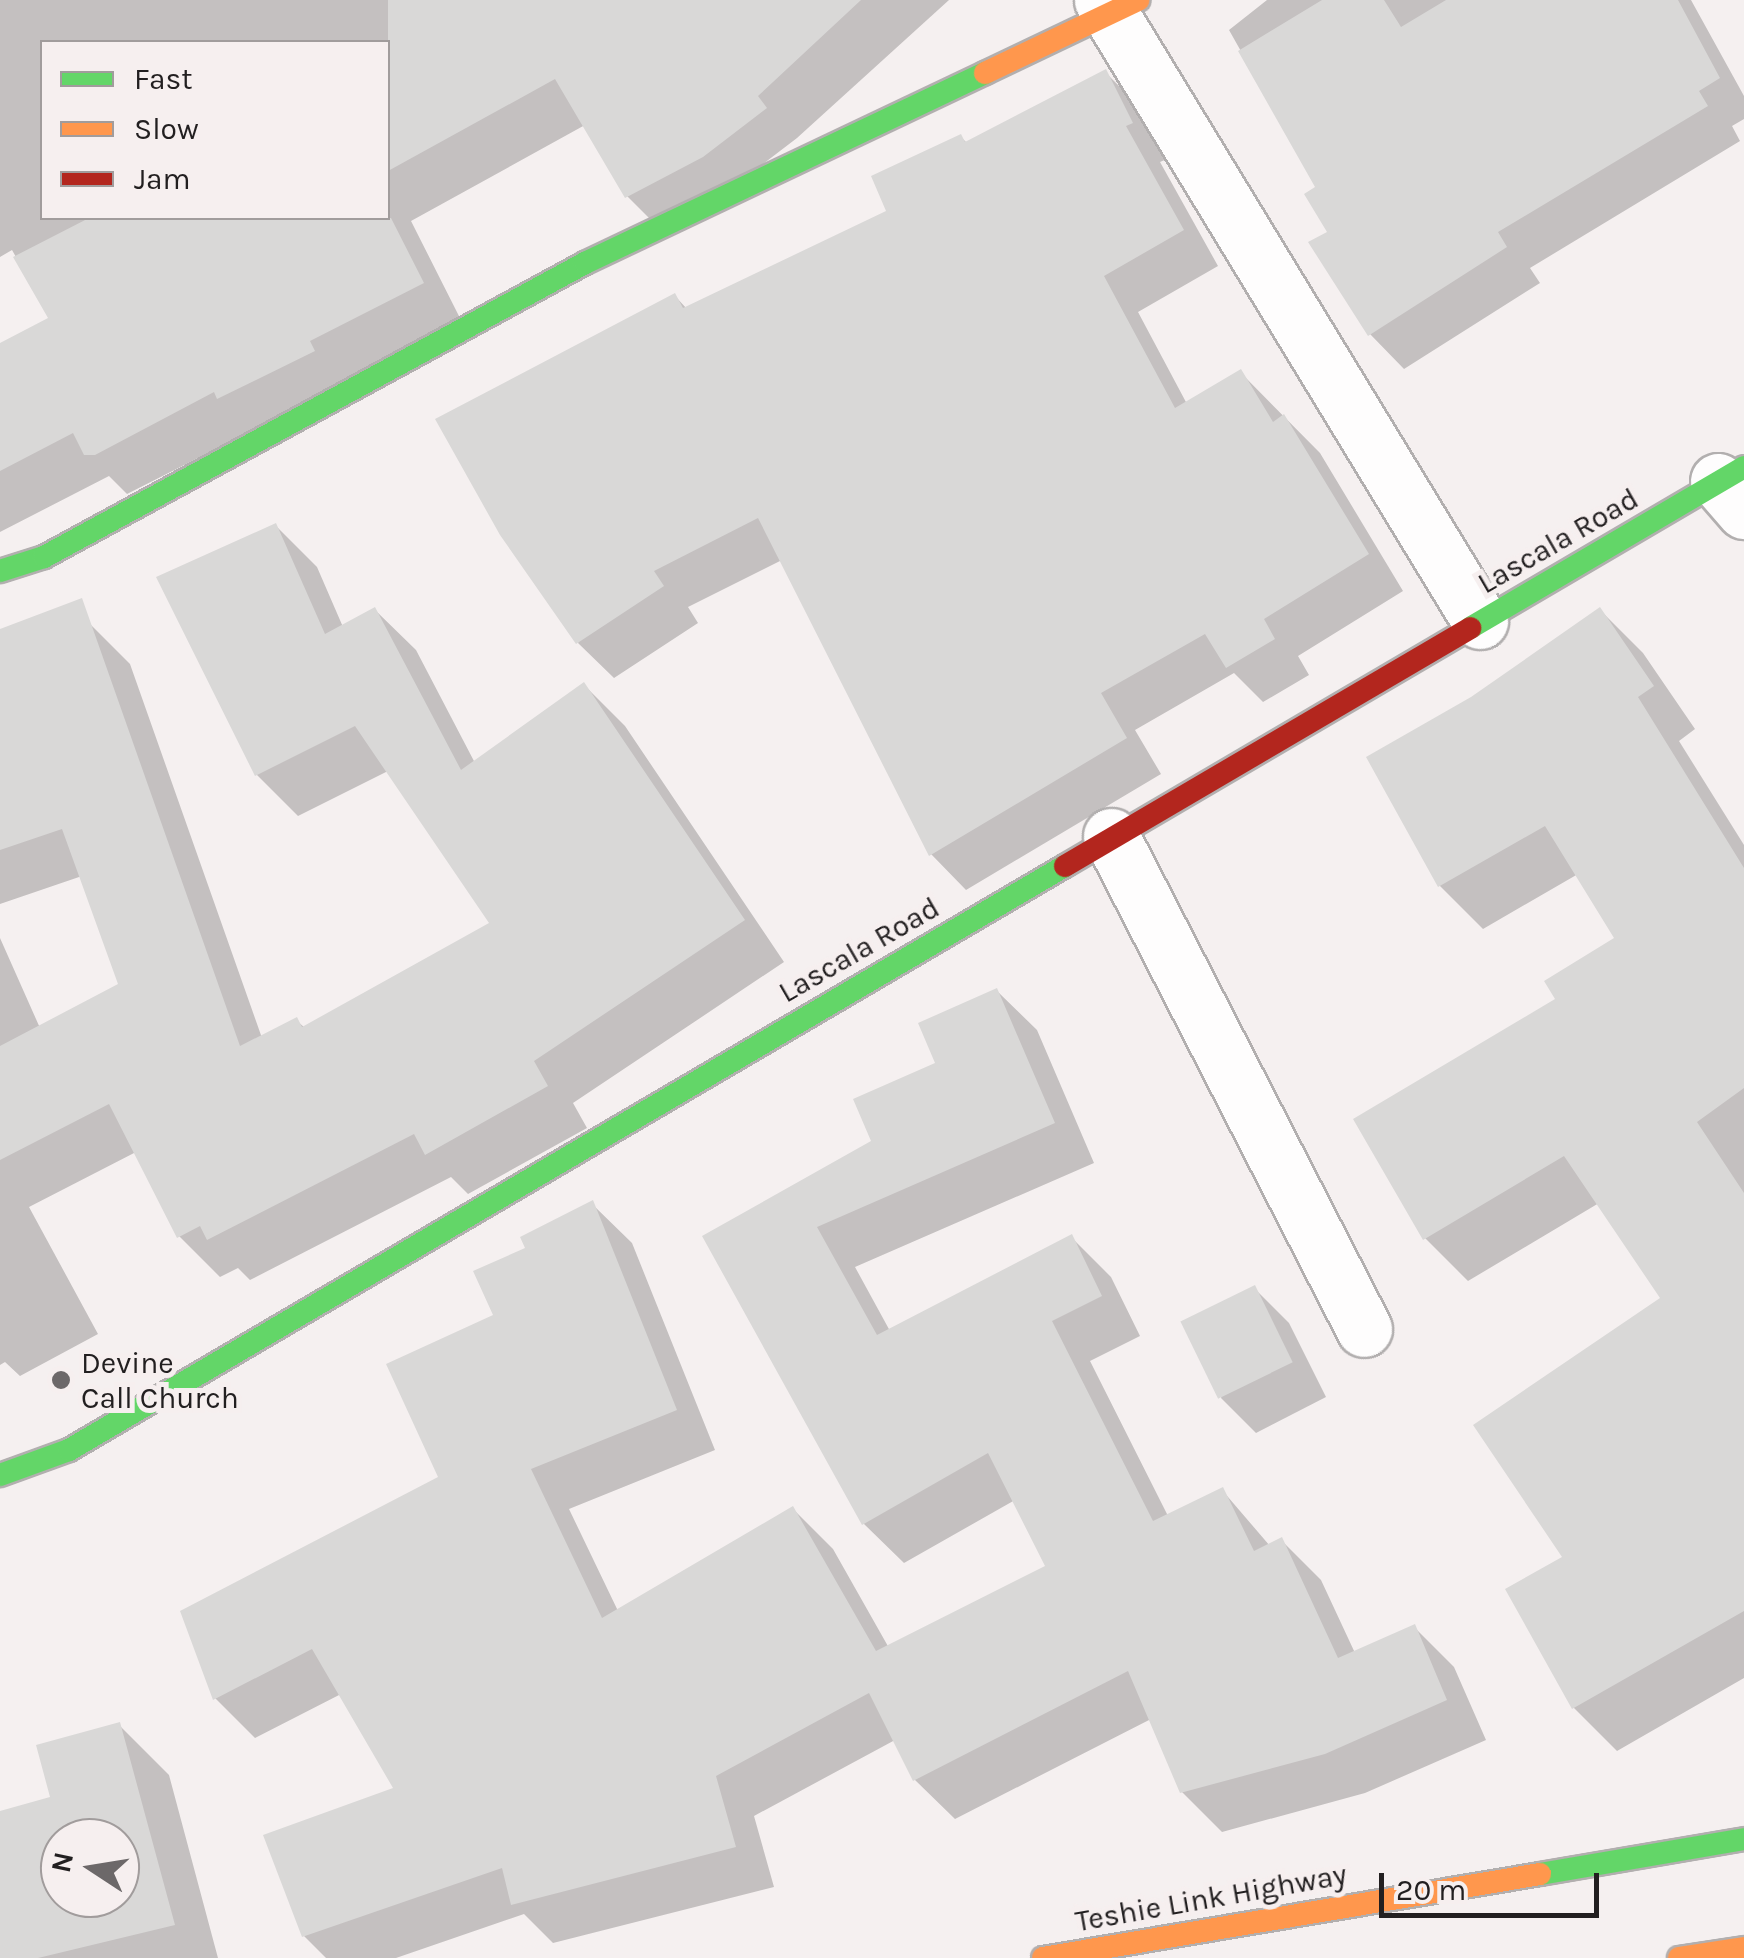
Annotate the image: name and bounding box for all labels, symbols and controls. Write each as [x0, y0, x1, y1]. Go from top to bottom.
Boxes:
legend [40, 40, 390, 220]
text: Fast [134, 61, 193, 97]
text: Slow [134, 111, 199, 147]
text: Jam [134, 161, 191, 197]
street label: Lascala Road [1471, 481, 1645, 601]
street label: Lascala Road [772, 890, 946, 1010]
place label: Devine Call Church [81, 1345, 239, 1416]
marker: Devine Call Church [50, 1369, 72, 1391]
north arrow [40, 1818, 140, 1918]
text: N [44, 1849, 80, 1875]
scale bar [1384, 1853, 1604, 1915]
street label: Teshie Link Highway [1073, 1856, 1349, 1940]
text: 20 m [1396, 1872, 1466, 1908]

